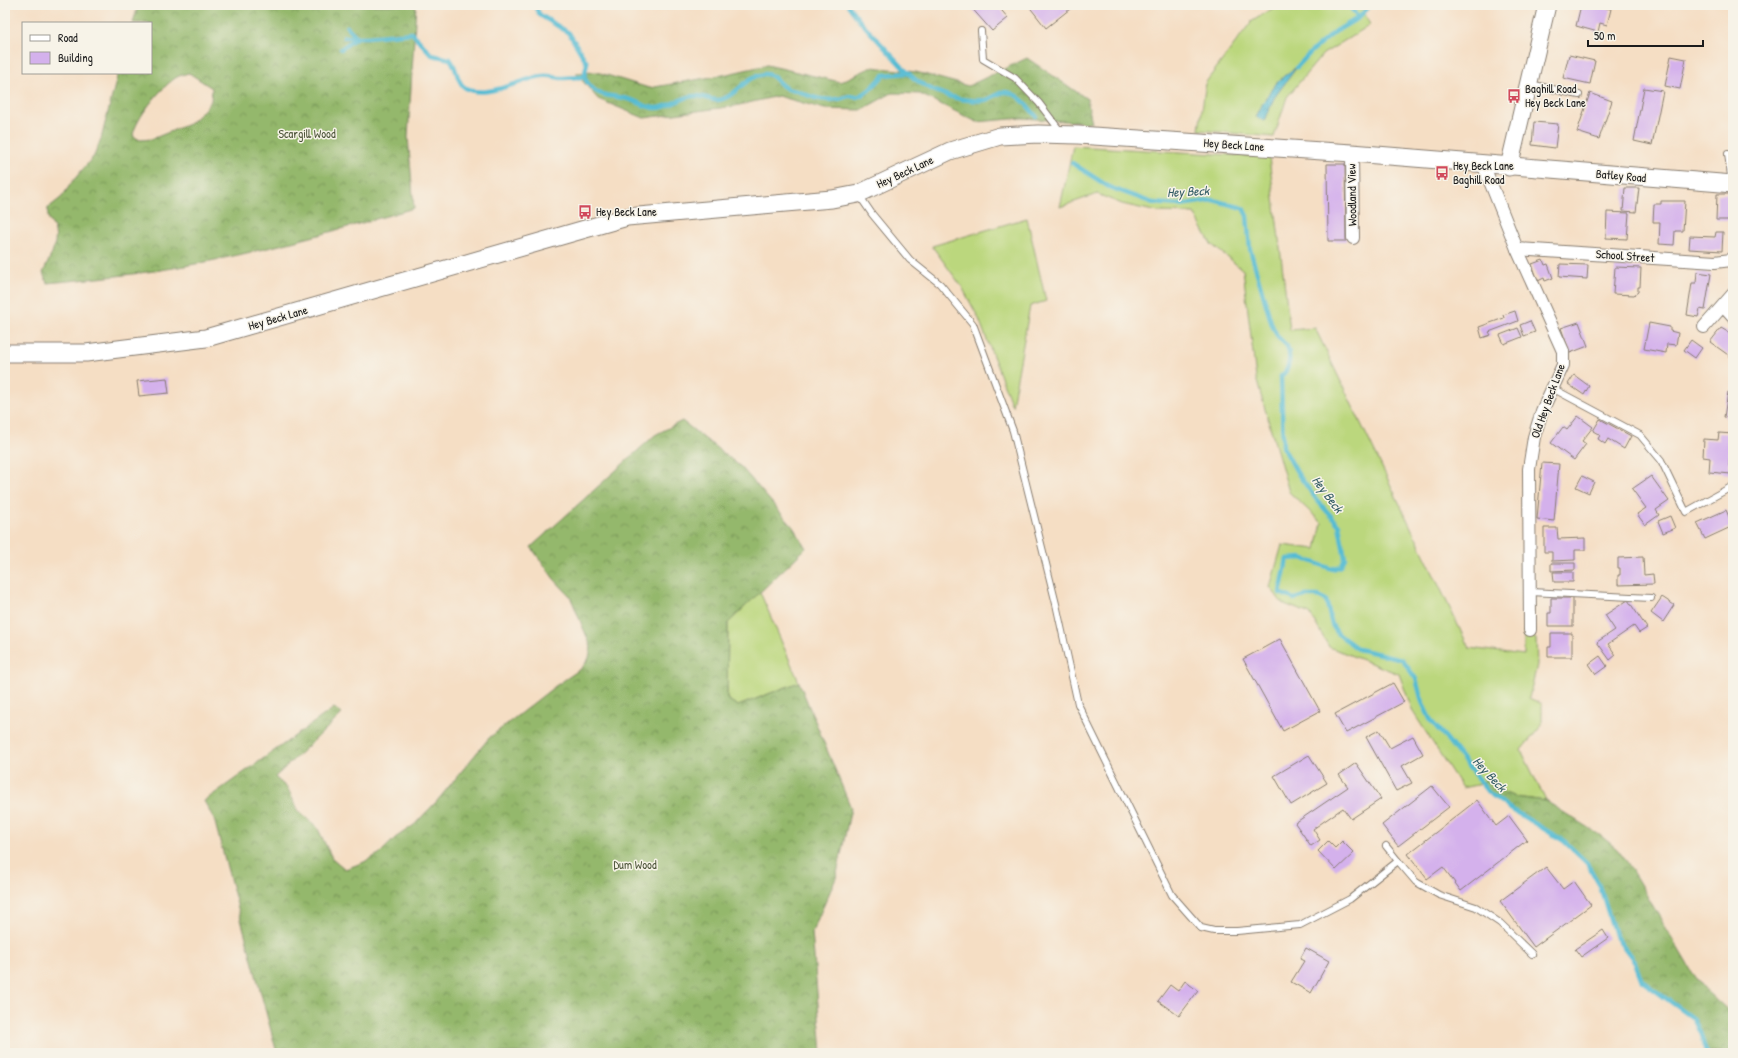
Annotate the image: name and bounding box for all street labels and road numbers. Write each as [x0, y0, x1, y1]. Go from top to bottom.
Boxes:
street label: Hey Beck Lane [1203, 134, 1265, 155]
street label: Hey Beck Lane [874, 151, 936, 192]
street label: Woodland View [1342, 163, 1361, 226]
street label: Batley Road [1595, 165, 1647, 186]
street label: School Street [1595, 245, 1656, 266]
street label: Hey Beck Lane [246, 301, 310, 334]
street label: Old Hey Beck Lane [1526, 361, 1569, 440]

